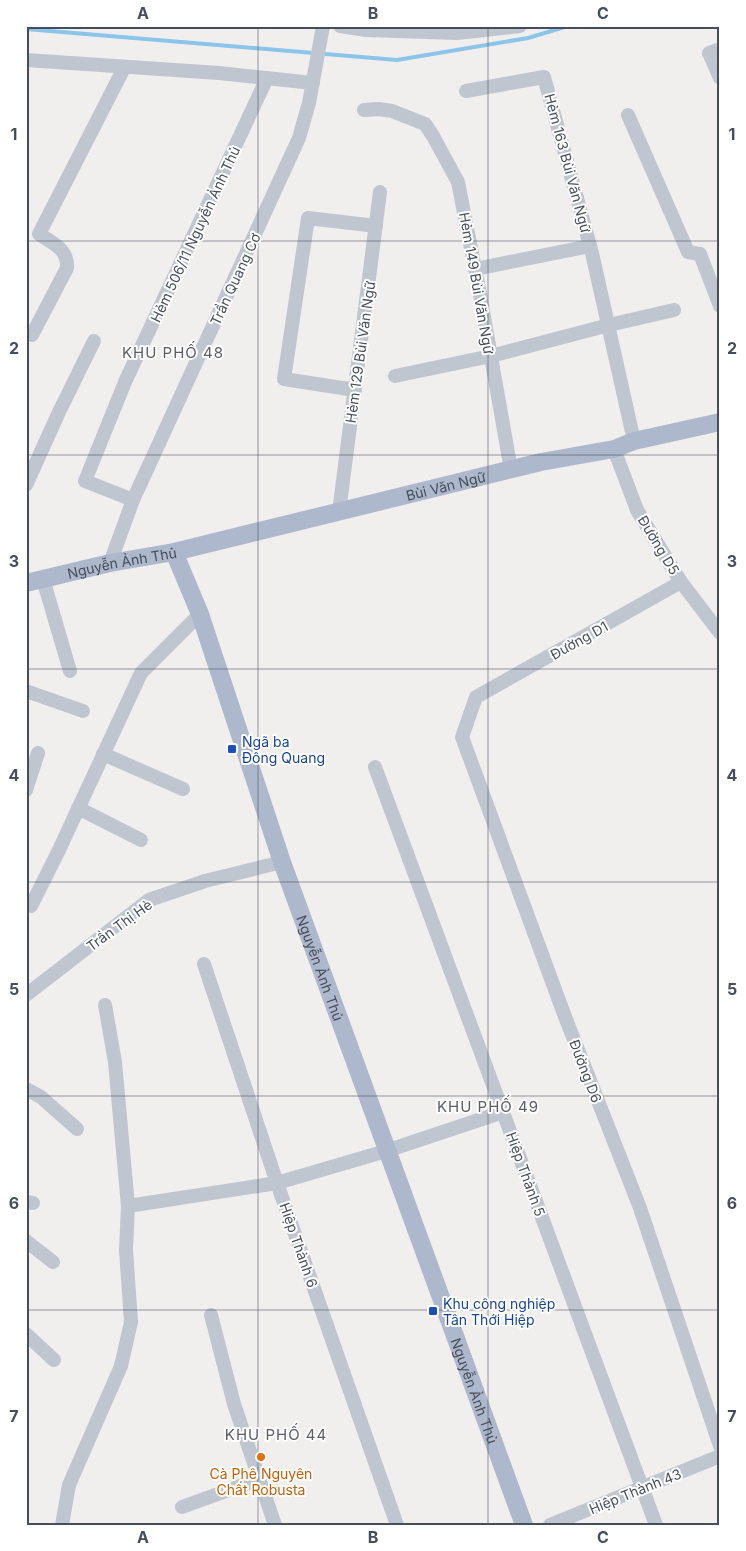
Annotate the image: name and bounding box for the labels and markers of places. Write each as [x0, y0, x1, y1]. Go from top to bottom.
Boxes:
place label: Ngã ba Đông Quang [242, 733, 325, 766]
marker: Ngã ba Đông Quang [226, 743, 238, 755]
place label: Khu công nghiệp Tân Thới Hiệp [443, 1295, 555, 1328]
marker: Khu công nghiệp Tân Thới Hiệp [427, 1305, 439, 1317]
marker: Cà Phê Nguyên Chất Robusta [255, 1451, 267, 1463]
place label: Cà Phê Nguyên Chất Robusta [210, 1465, 312, 1498]

